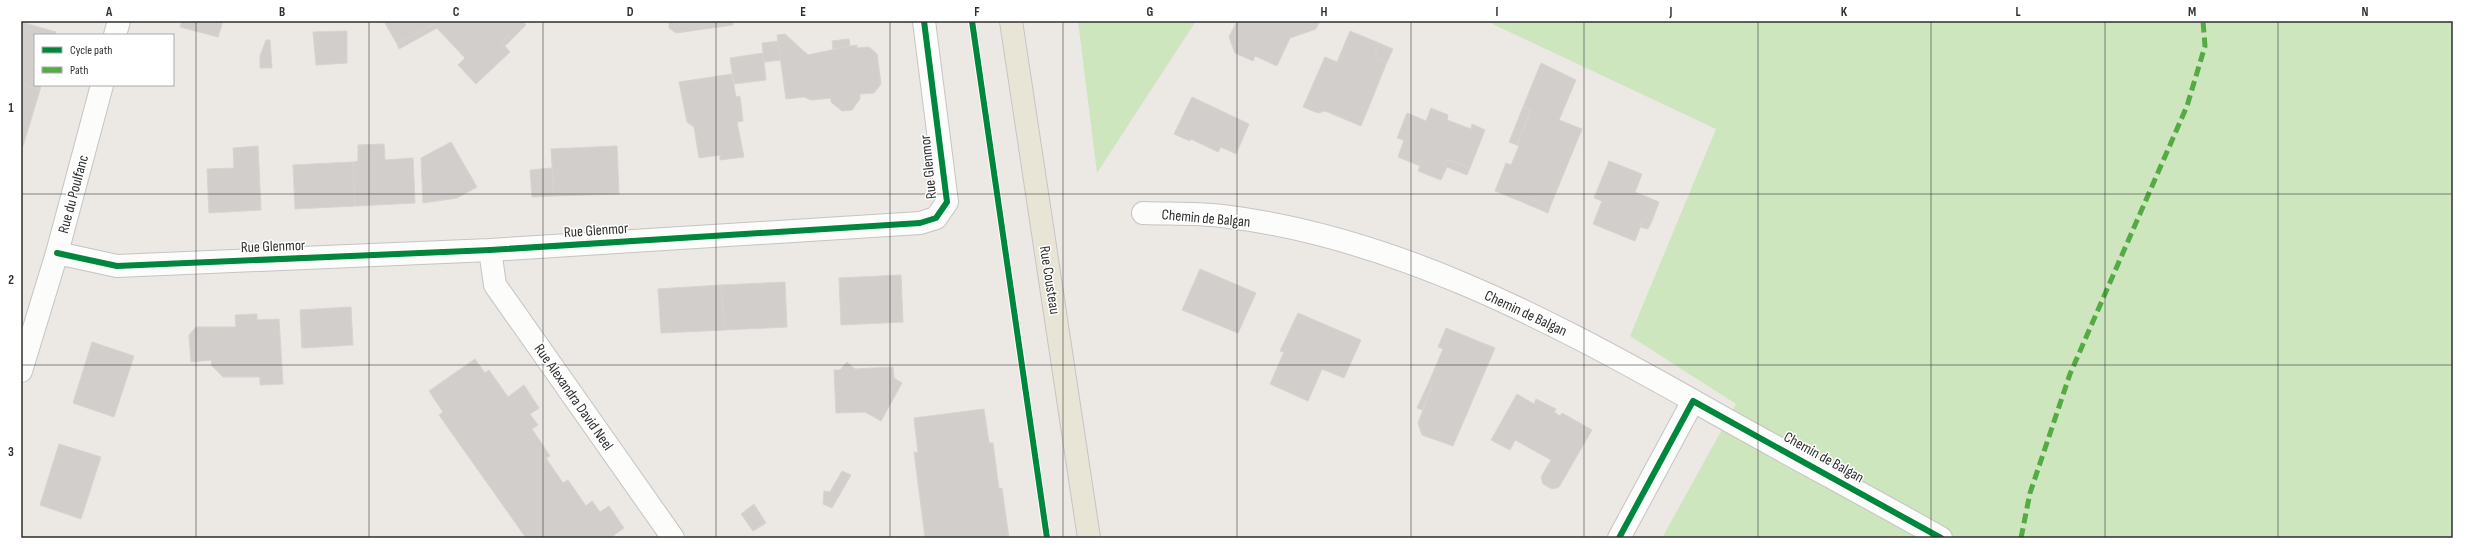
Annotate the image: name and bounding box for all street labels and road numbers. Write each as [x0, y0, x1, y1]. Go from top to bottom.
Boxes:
street label: Rue Glenmor [916, 133, 941, 200]
street label: Rue du Poulfanc [54, 153, 93, 235]
street label: Chemin de Balgan [1161, 205, 1251, 232]
street label: Rue Glenmor [563, 219, 630, 242]
street label: Rue Glenmor [240, 236, 306, 257]
street label: Rue Cousteau [1035, 244, 1064, 316]
street label: Chemin de Balgan [1481, 286, 1570, 341]
street label: Rue Alexandra David Neel [530, 340, 617, 454]
street label: Chemin de Balgan [1780, 428, 1867, 487]

